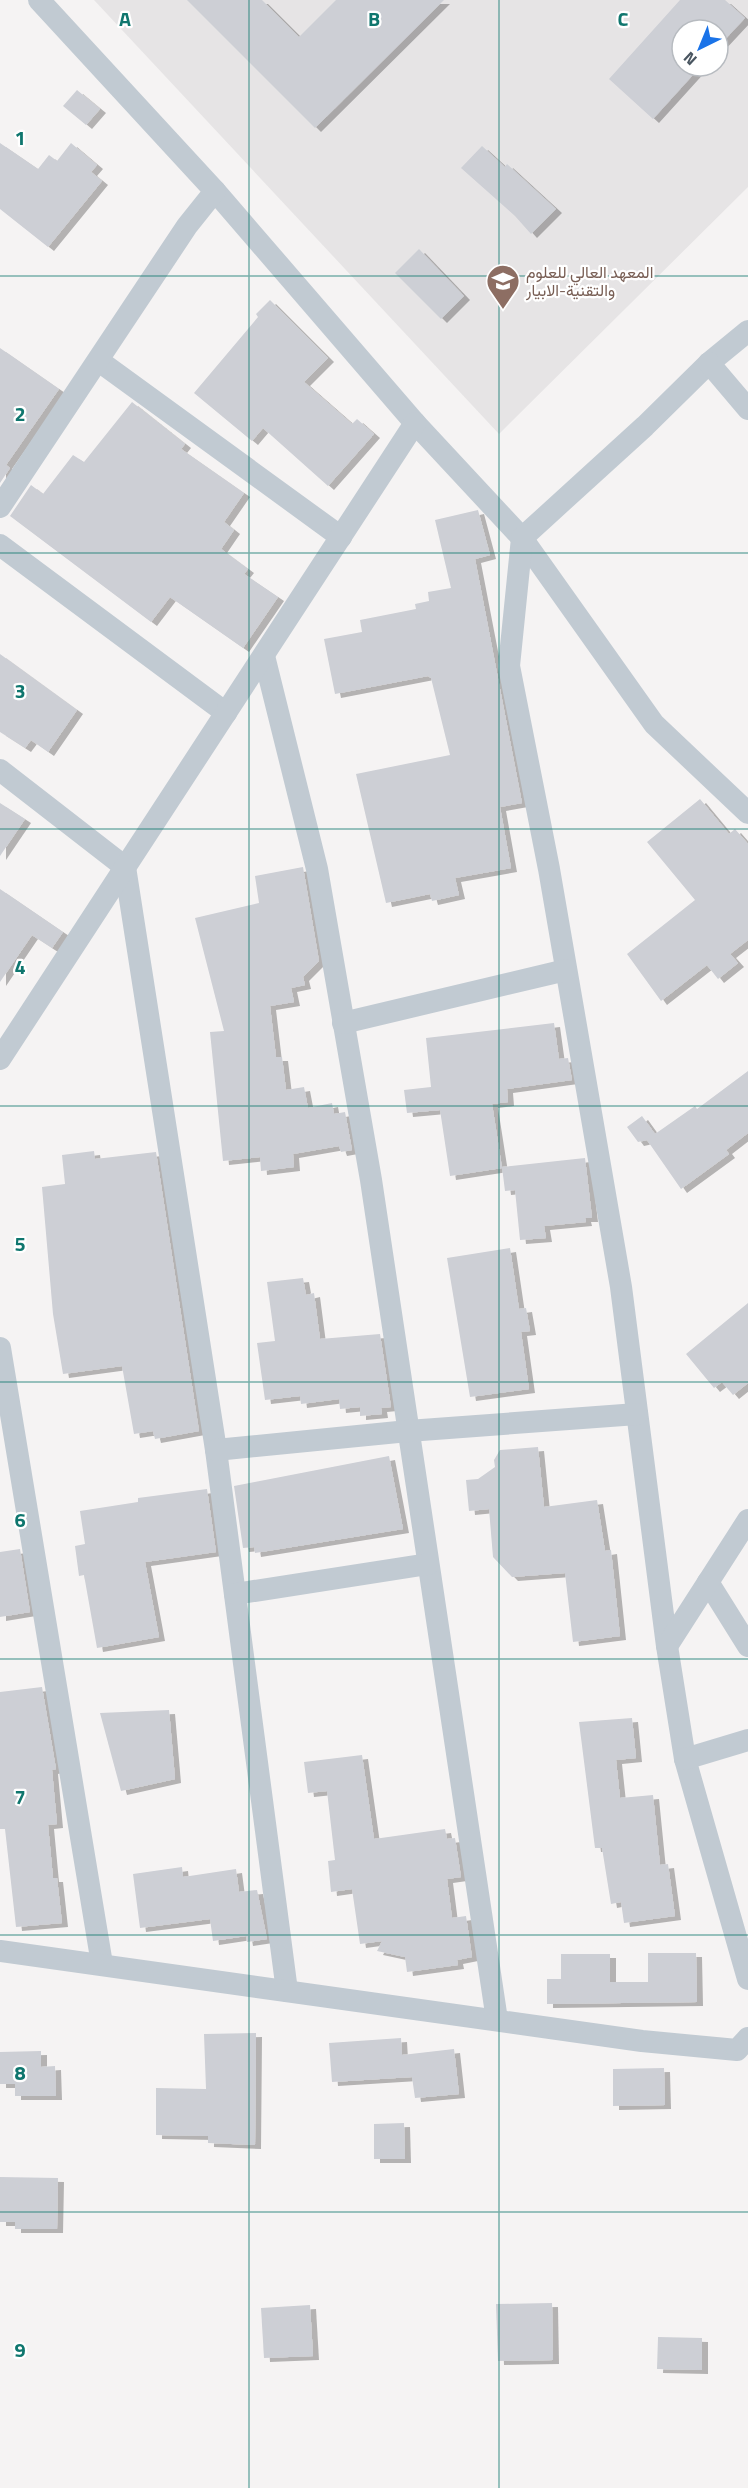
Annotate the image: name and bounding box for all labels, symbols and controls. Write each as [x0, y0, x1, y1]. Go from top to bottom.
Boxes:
text: A [119, 3, 131, 34]
text: B [368, 3, 380, 34]
text: C [618, 3, 629, 34]
north arrow [670, 18, 730, 78]
text: N [678, 46, 702, 72]
text: 1 [14, 122, 26, 153]
place label: المعهد العالي للعلوم والتقنية-الابيار [525, 260, 653, 302]
school or university icon: المعهد العالي للعلوم والتقنية-الابيار [485, 263, 521, 310]
text: 2 [14, 398, 26, 429]
text: 3 [14, 675, 26, 706]
text: 4 [14, 951, 26, 982]
text: 5 [14, 1228, 26, 1259]
text: 6 [14, 1504, 26, 1535]
text: 7 [14, 1781, 26, 1812]
text: 8 [14, 2057, 26, 2088]
text: 9 [14, 2334, 26, 2365]

